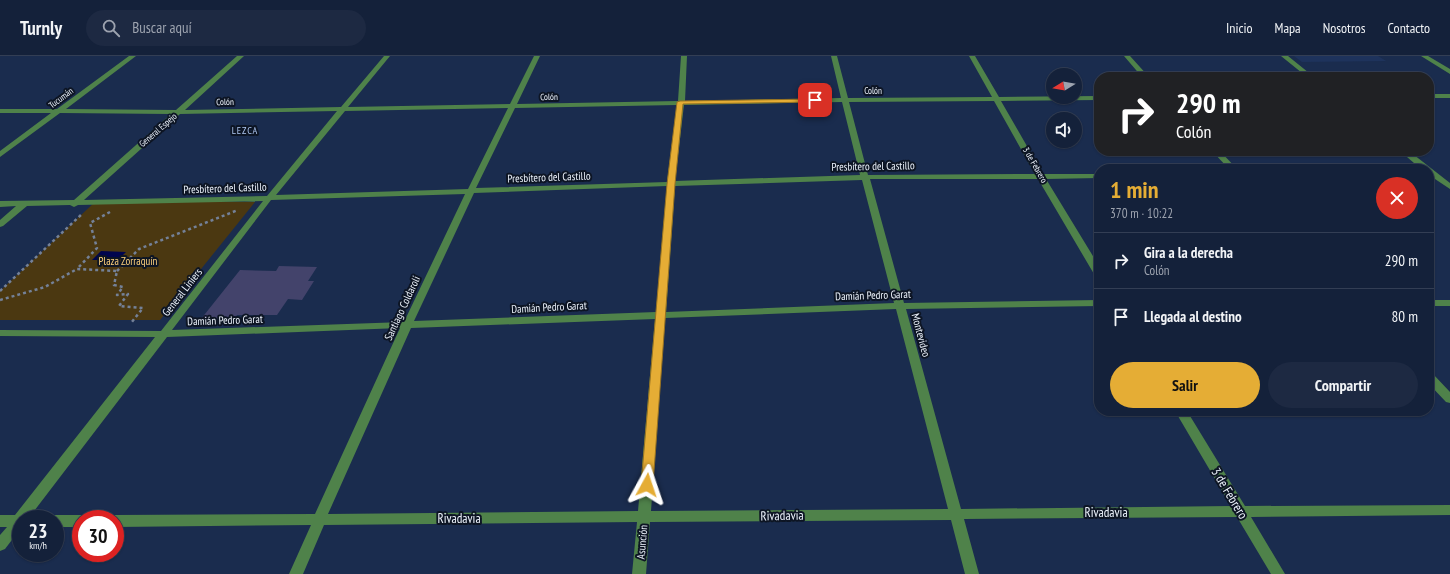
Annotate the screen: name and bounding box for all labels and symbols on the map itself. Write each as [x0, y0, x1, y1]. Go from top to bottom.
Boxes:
north arrow [1046, 68, 1082, 104]
pin [798, 83, 832, 117]
street label: Tucumán [46, 85, 75, 110]
street label: Colón [864, 85, 882, 96]
street label: Colón [540, 91, 558, 102]
street label: Colón [216, 96, 234, 107]
street label: General Espejo [137, 110, 179, 150]
district label: LEZCA [232, 124, 258, 137]
street label: 3 de Febrero [1021, 145, 1050, 185]
street label: Presbítero del Castillo [831, 158, 915, 174]
street label: Presbítero del Castillo [507, 169, 591, 185]
street label: Presbítero del Castillo [183, 180, 267, 196]
park label: Plaza Zorraquín [99, 254, 158, 268]
street label: General Liniers [159, 265, 205, 319]
street label: Santiago Coldaroli [381, 274, 423, 342]
street label: Damián Pedro Garat [835, 287, 911, 303]
street label: Damián Pedro Garat [511, 298, 587, 316]
street label: Damián Pedro Garat [187, 312, 263, 328]
street label: Montevideo [908, 312, 934, 359]
position arrow [626, 464, 668, 506]
street label: 3 de Febrero [1208, 465, 1252, 522]
street label: Rivadavia [1084, 504, 1128, 521]
street label: Rivadavia [760, 507, 804, 524]
speed limit sign: 30 [72, 510, 124, 562]
street label: Rivadavia [437, 510, 481, 527]
street label: Asunción [634, 524, 650, 560]

